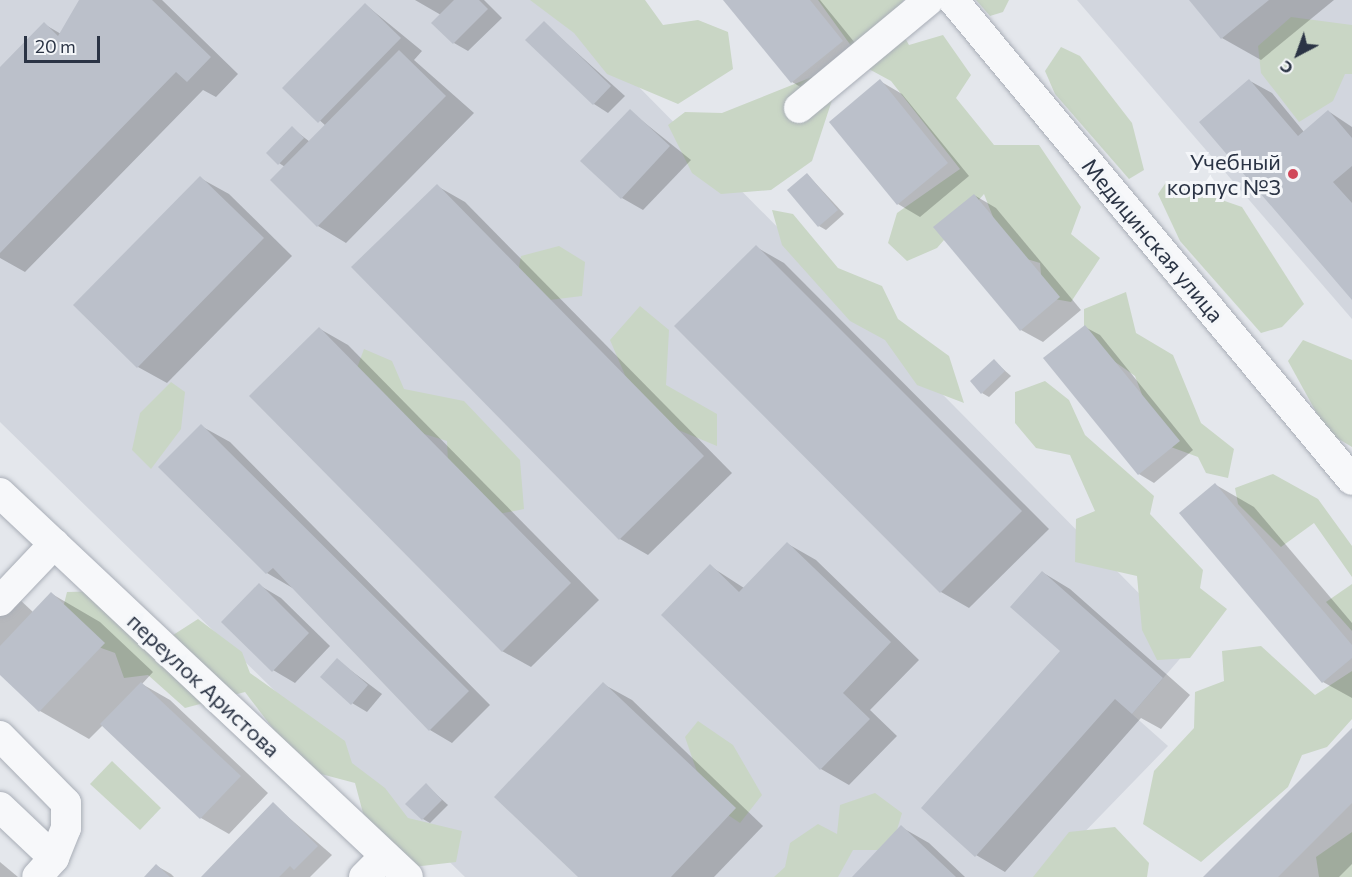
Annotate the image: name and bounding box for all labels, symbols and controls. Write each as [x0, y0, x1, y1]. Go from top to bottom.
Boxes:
scale bar [27, 24, 104, 62]
north arrow [1268, 24, 1328, 84]
text: 20 m [35, 35, 76, 57]
text: С [1276, 57, 1296, 79]
place label: Учебный корпус №3 [1167, 148, 1281, 200]
street label: Медицинская улица [1077, 153, 1229, 327]
marker: Учебный корпус №3 [1286, 167, 1300, 181]
street label: переулок Аристова [122, 608, 286, 762]

